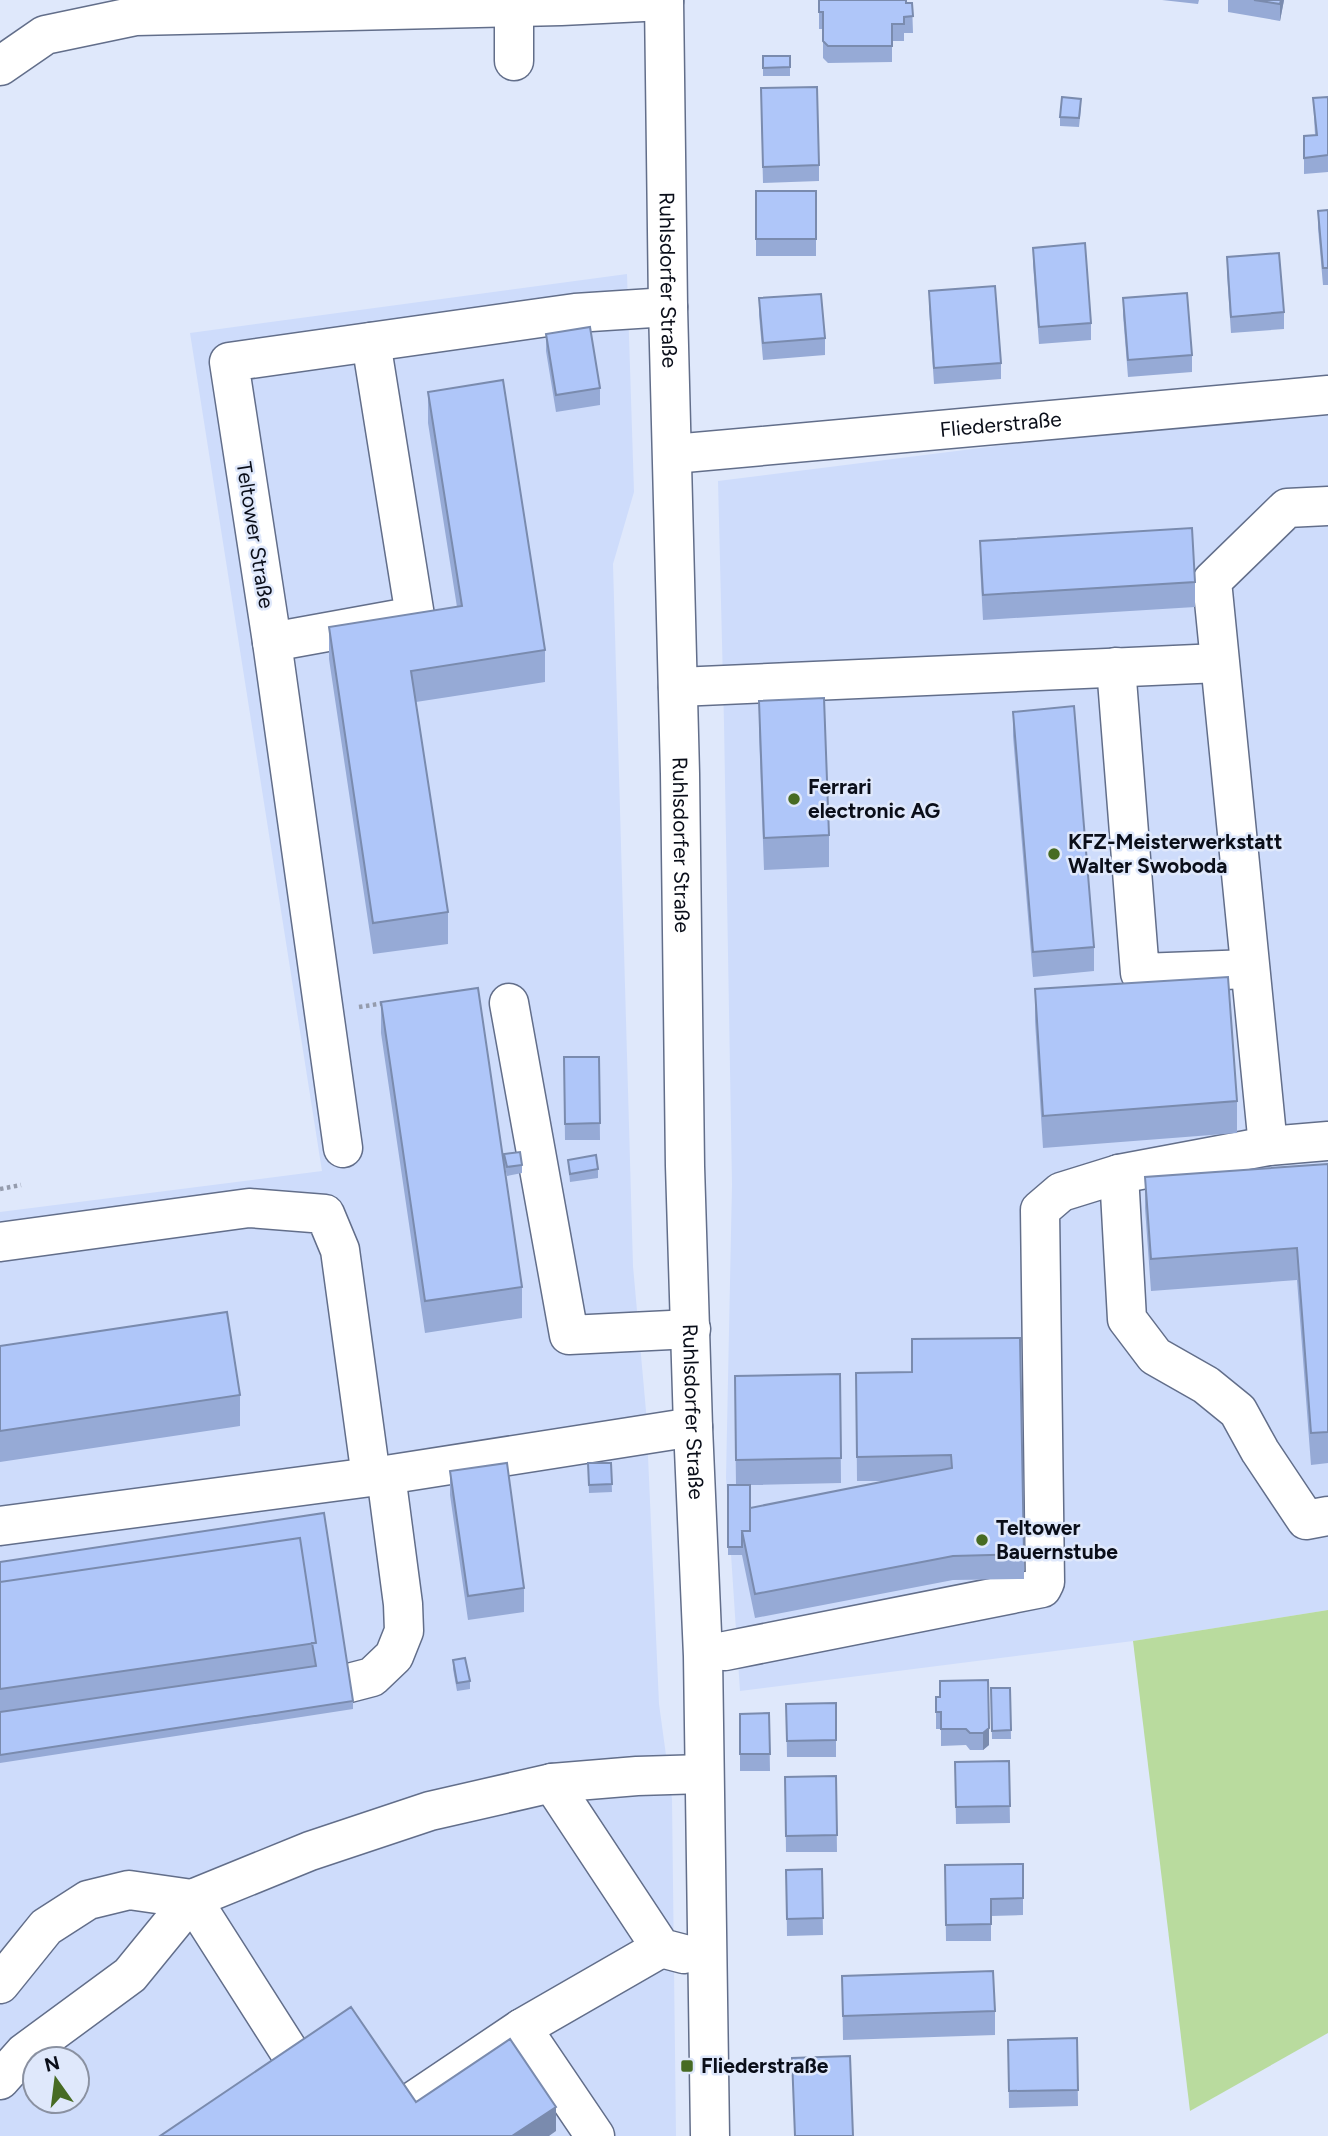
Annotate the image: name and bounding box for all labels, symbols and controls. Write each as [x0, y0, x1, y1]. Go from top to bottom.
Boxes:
street label: Ruhlsdorfer Straße [655, 192, 683, 368]
street label: Fliederstraße [939, 406, 1063, 442]
street label: Teltower Straße [232, 460, 279, 610]
street label: Ruhlsdorfer Straße [668, 756, 695, 933]
place label: Ferrari electronic AG [808, 774, 941, 823]
marker: Ferrari electronic AG [786, 791, 802, 807]
place label: KFZ-Meisterwerkstatt Walter Swoboda [1068, 829, 1282, 878]
marker: KFZ-Meisterwerkstatt Walter Swoboda [1046, 846, 1062, 862]
street label: Ruhlsdorfer Straße [678, 1323, 709, 1500]
place label: Teltower Bauernstube [996, 1515, 1118, 1564]
marker: Teltower Bauernstube [974, 1532, 990, 1548]
north arrow [21, 2045, 91, 2115]
text: N [42, 2051, 62, 2077]
place label: Fliederstraße [701, 2053, 829, 2078]
marker: Fliederstraße [679, 2058, 695, 2074]

